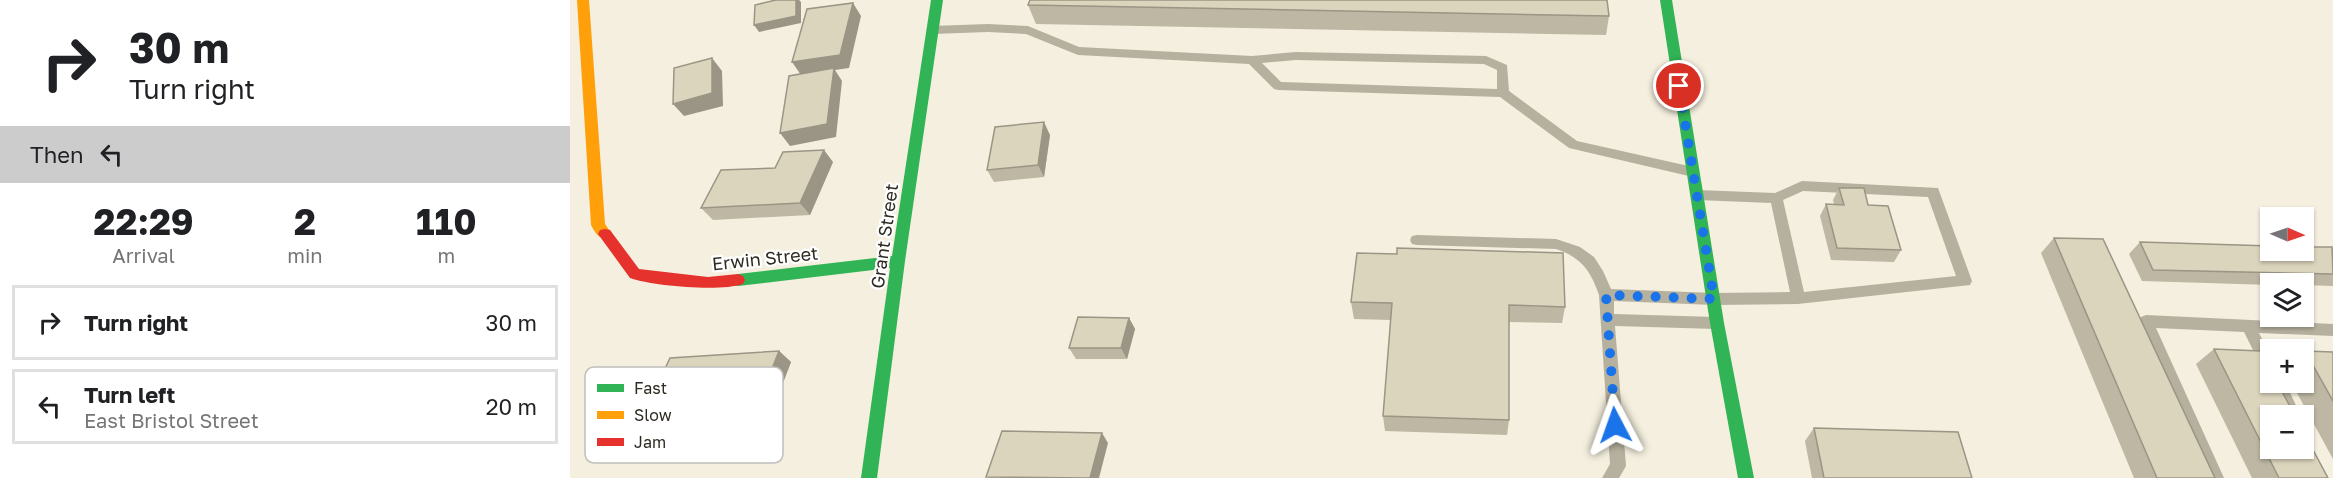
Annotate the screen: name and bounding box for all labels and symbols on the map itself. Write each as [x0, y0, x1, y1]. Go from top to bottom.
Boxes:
pin [1653, 60, 1704, 111]
street label: Grant Street [866, 182, 902, 290]
north arrow [2260, 207, 2314, 261]
street label: Erwin Street [711, 241, 819, 275]
legend [585, 367, 783, 463]
text: Fast [634, 378, 667, 398]
position arrow [1583, 393, 1647, 457]
text: Slow [634, 405, 672, 425]
text: Jam [634, 432, 666, 452]

